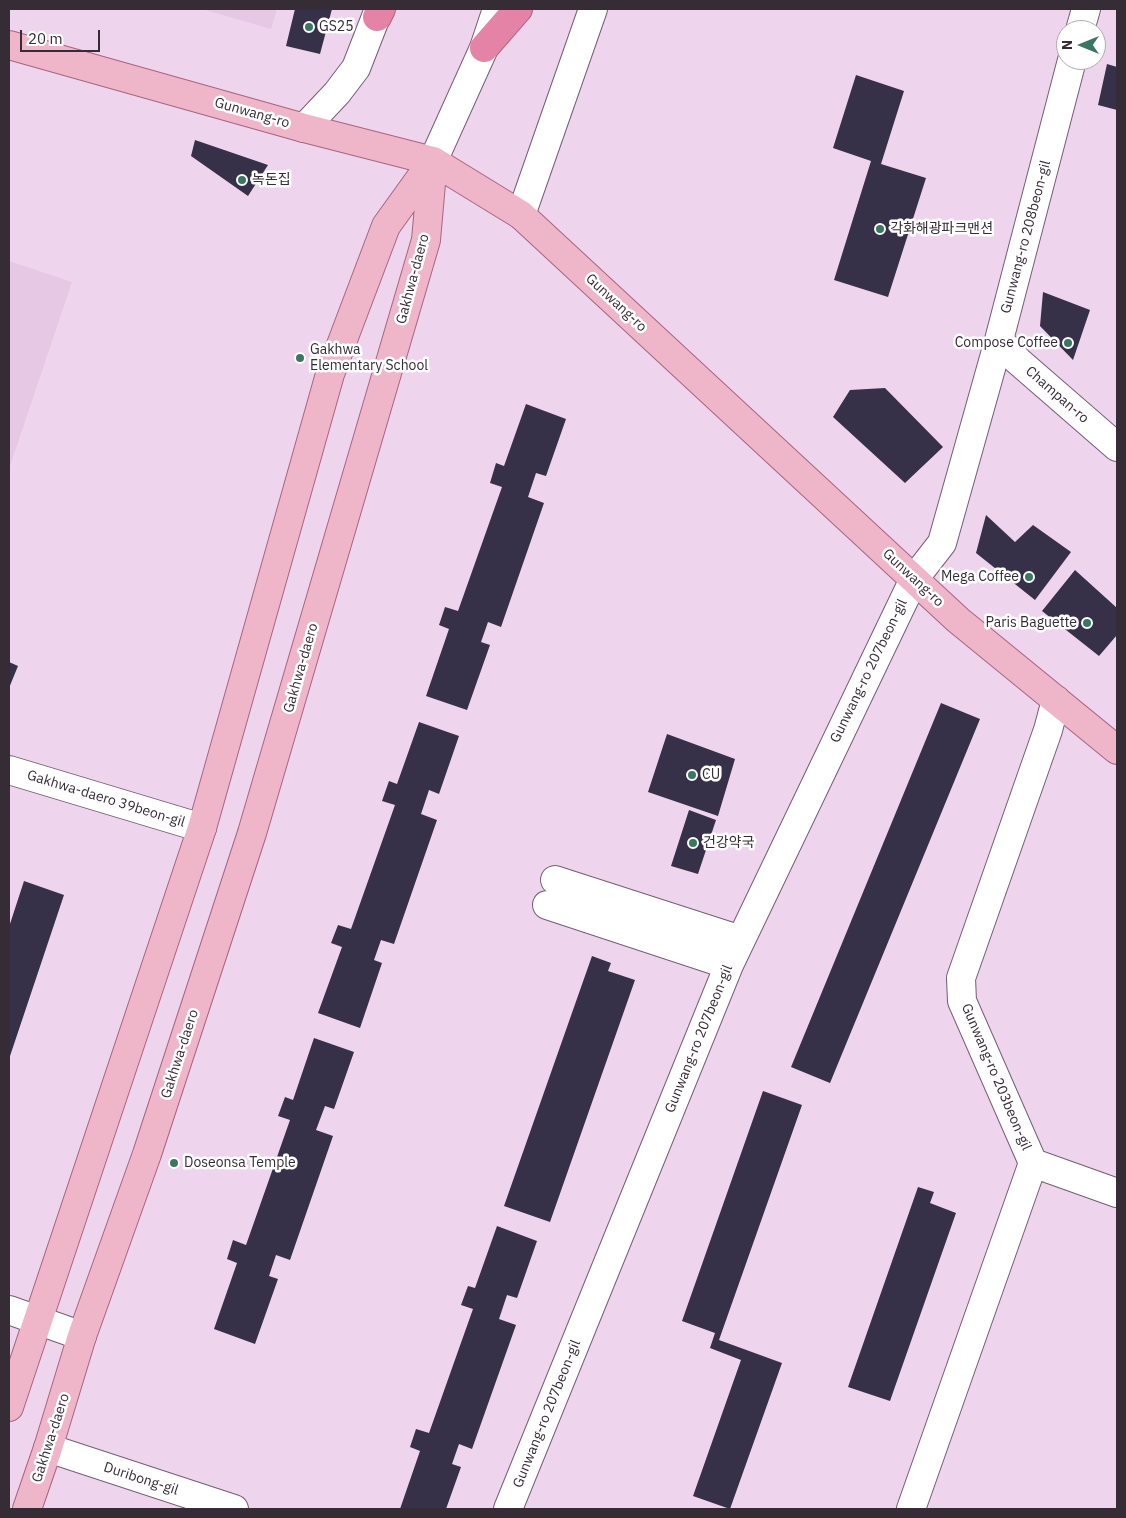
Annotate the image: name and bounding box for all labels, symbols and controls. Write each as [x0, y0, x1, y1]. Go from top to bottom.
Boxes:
place label: GS25 [319, 19, 354, 35]
scale bar [22, 20, 102, 52]
north arrow [1056, 20, 1106, 70]
marker: GS25 [303, 21, 315, 33]
text: 20 m [28, 29, 63, 48]
text: N [1058, 40, 1076, 50]
street label: Gunwang-ro [212, 94, 292, 132]
street label: Gunwang-ro 208beon-gil [997, 159, 1055, 315]
place label: 녹돈집 [252, 172, 291, 188]
marker: 녹돈집 [236, 174, 248, 186]
place label: 각화해광파크맨션 [890, 221, 993, 237]
marker: 각화해광파크맨션 [874, 223, 886, 235]
street label: Gakhwa-daero [393, 232, 433, 326]
street label: Gunwang-ro [582, 270, 650, 336]
place label: Compose Coffee [955, 335, 1058, 351]
marker: Compose Coffee [1062, 337, 1074, 349]
place label: Gakhwa Elementary School [310, 342, 428, 374]
marker: Gakhwa Elementary School [294, 352, 306, 364]
street label: Champan-ro [1022, 363, 1092, 427]
street label: Gunwang-ro [879, 545, 947, 611]
place label: Mega Coffee [941, 569, 1019, 585]
marker: Mega Coffee [1023, 571, 1035, 583]
street label: Gunwang-ro 207beon-gil [827, 596, 911, 746]
place label: Paris Baguette [985, 615, 1077, 631]
marker: Paris Baguette [1081, 617, 1093, 629]
street label: Gakhwa-daero [280, 621, 322, 715]
street label: Gakhwa-daero 39beon-gil [25, 767, 187, 831]
place label: CU [702, 767, 720, 783]
marker: CU [686, 769, 698, 781]
place label: 건강약국 [703, 835, 755, 851]
marker: 건강약국 [687, 837, 699, 849]
street label: Gunwang-ro 207beon-gil [662, 963, 736, 1115]
street label: Gunwang-ro 203beon-gil [957, 1001, 1035, 1153]
street label: Gakhwa-daero [158, 1007, 202, 1101]
place label: Doseonsa Temple [184, 1155, 296, 1171]
marker: Doseonsa Temple [168, 1157, 180, 1169]
street label: Gunwang-ro 207beon-gil [510, 1338, 584, 1490]
street label: Gakhwa-daero [29, 1391, 73, 1485]
street label: Duribong-gil [102, 1459, 180, 1499]

